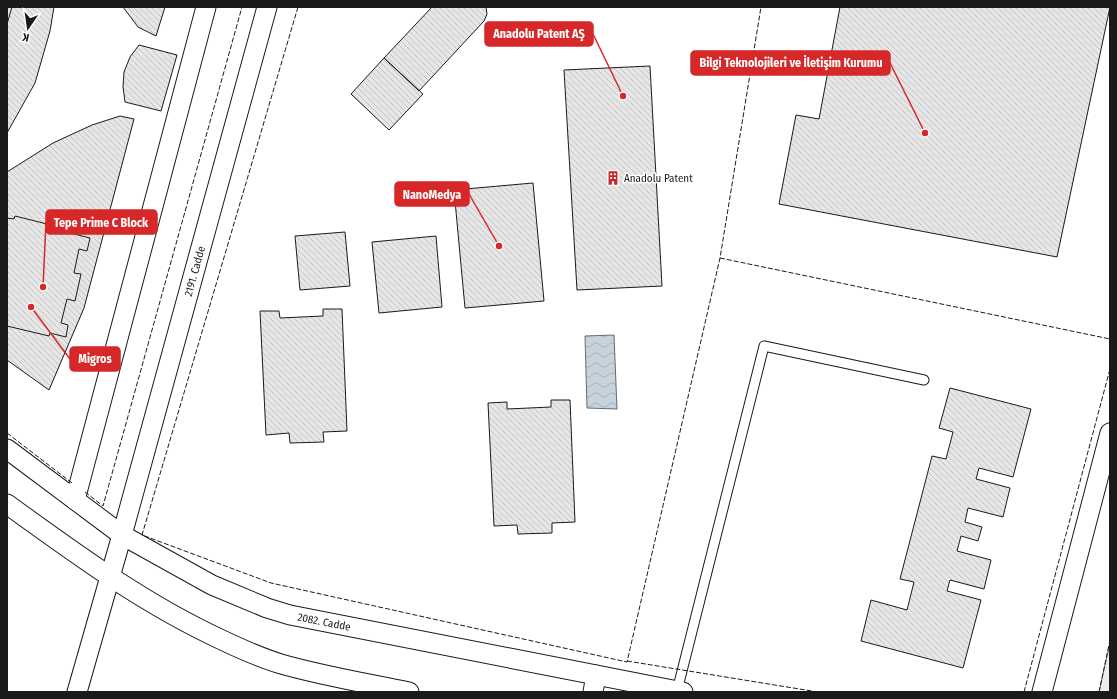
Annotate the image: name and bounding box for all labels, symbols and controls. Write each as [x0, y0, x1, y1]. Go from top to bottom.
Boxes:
north arrow [8, 8, 48, 48]
callout: Anadolu Patent AŞ [485, 22, 593, 46]
text: Anadolu Patent AŞ [492, 27, 585, 42]
text: K [21, 30, 30, 44]
callout: Bilgi Teknolojileri ve İletişim Kurumu [691, 51, 890, 75]
text: Bilgi Teknolojileri ve İletişim Kurumu [700, 55, 882, 71]
building icon: Anadolu Patent [605, 170, 621, 186]
place label: Anadolu Patent [624, 172, 693, 185]
callout: NanoMedya [395, 182, 469, 206]
text: NanoMedya [403, 188, 461, 202]
callout: Tepe Prime C Block [46, 210, 157, 234]
text: Tepe Prime C Block [54, 216, 149, 230]
street label: 2191. Cadde [181, 245, 208, 298]
callout: Migros [70, 347, 120, 371]
text: Migros [78, 352, 112, 366]
street label: 2082. Cadde [296, 610, 352, 633]

